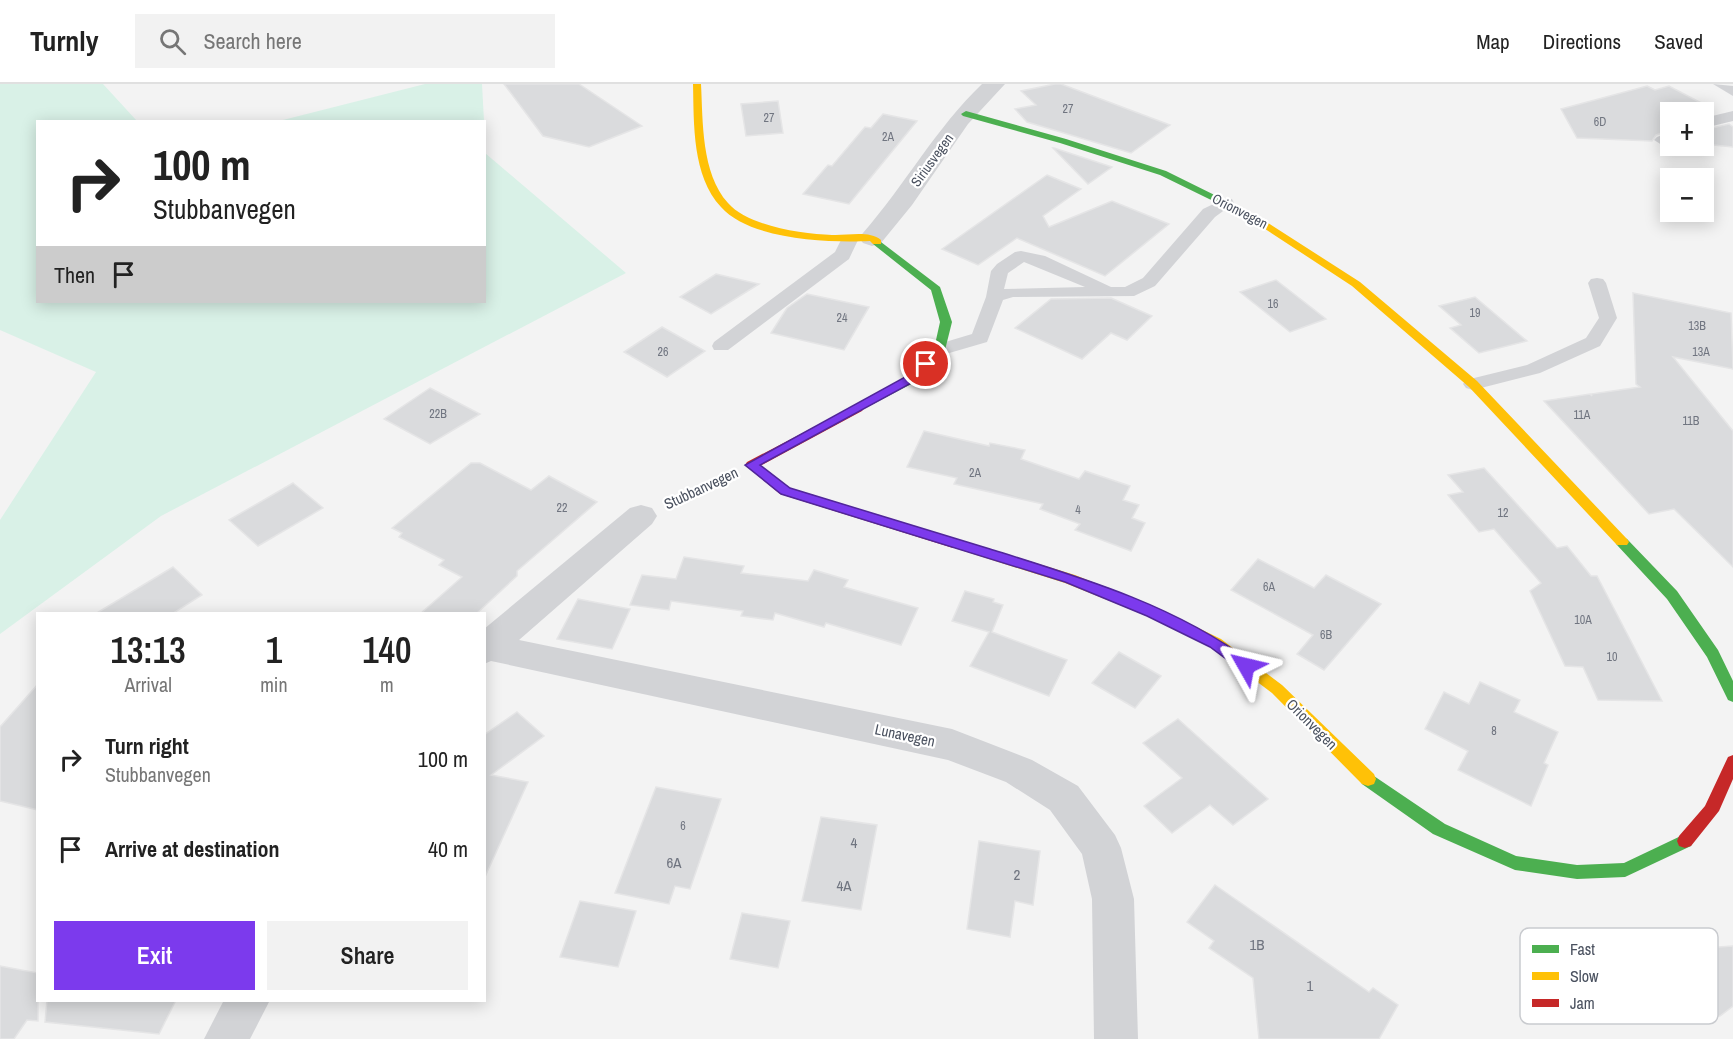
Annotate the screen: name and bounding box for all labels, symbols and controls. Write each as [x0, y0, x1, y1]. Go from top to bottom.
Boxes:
search box [135, 14, 555, 68]
text: Turnly [30, 22, 99, 60]
icon: search [156, 25, 189, 58]
text: Search here [204, 26, 302, 56]
text: Map [1476, 27, 1510, 56]
text: Directions [1543, 27, 1621, 56]
text: Saved [1654, 27, 1703, 56]
house number: 27 [1063, 101, 1074, 117]
map controls [1660, 102, 1714, 222]
button: + [1660, 102, 1714, 156]
house number: 27 [764, 110, 775, 126]
house number: 6D [1594, 114, 1606, 130]
house number: 2A [882, 129, 894, 145]
street label: Siriusvegen [907, 130, 957, 190]
text: 100 m [153, 137, 251, 193]
icon: right [54, 144, 132, 222]
button: − [1660, 168, 1714, 222]
street label: Orionvegen [1209, 189, 1271, 233]
text: Stubbanvegen [153, 191, 296, 227]
icon: arrive [107, 258, 140, 291]
text: Then [54, 260, 95, 290]
house number: 16 [1268, 296, 1278, 312]
house number: 19 [1470, 305, 1480, 321]
house number: 24 [837, 310, 848, 326]
house number: 13B [1688, 318, 1706, 334]
pin [900, 338, 951, 389]
house number: 26 [658, 344, 668, 360]
house number: 13A [1692, 344, 1710, 360]
icon: arrive [909, 347, 942, 380]
house number: 22B [429, 406, 447, 422]
house number: 11A [1574, 407, 1591, 423]
house number: 11B [1683, 413, 1700, 429]
street label: Stubbanvegen [661, 462, 741, 514]
house number: 2A [969, 465, 981, 481]
house number: 22 [557, 500, 567, 516]
house number: 4 [1075, 502, 1081, 518]
house number: 12 [1498, 505, 1508, 521]
house number: 6A [1263, 579, 1275, 595]
house number: 10A [1574, 612, 1592, 628]
text: 13:13 [111, 626, 186, 674]
text: 1 [266, 626, 282, 674]
text: 140 [362, 626, 411, 674]
house number: 6B [1320, 627, 1332, 643]
position arrow [1214, 634, 1278, 698]
house number: 10 [1607, 649, 1617, 665]
text: Arrival [124, 671, 172, 698]
text: min [260, 671, 288, 698]
text: m [380, 671, 394, 698]
street label: Orionvegen [1282, 694, 1342, 754]
street label: Lunavegen [873, 718, 937, 752]
house number: 8 [1491, 723, 1497, 739]
text: Turn right [105, 731, 189, 761]
icon: right [54, 743, 87, 776]
text: 100 m [418, 744, 468, 774]
text: Stubbanvegen [105, 761, 211, 788]
house number: 6 [680, 818, 686, 834]
house number: 4 [851, 832, 858, 853]
icon: arrive [54, 833, 87, 866]
text: Arrive at destination [105, 834, 279, 864]
text: 40 m [428, 834, 468, 864]
house number: 6A [666, 852, 682, 873]
house number: 2 [1014, 864, 1021, 885]
house number: 4A [836, 875, 852, 896]
button: Exit [54, 921, 255, 990]
button: Share [267, 921, 468, 990]
legend [1520, 928, 1718, 1024]
house number: 1B [1249, 934, 1265, 955]
text: Fast [1570, 938, 1595, 960]
text: Slow [1570, 965, 1599, 987]
house number: 1 [1307, 975, 1314, 996]
text: Jam [1570, 992, 1595, 1014]

